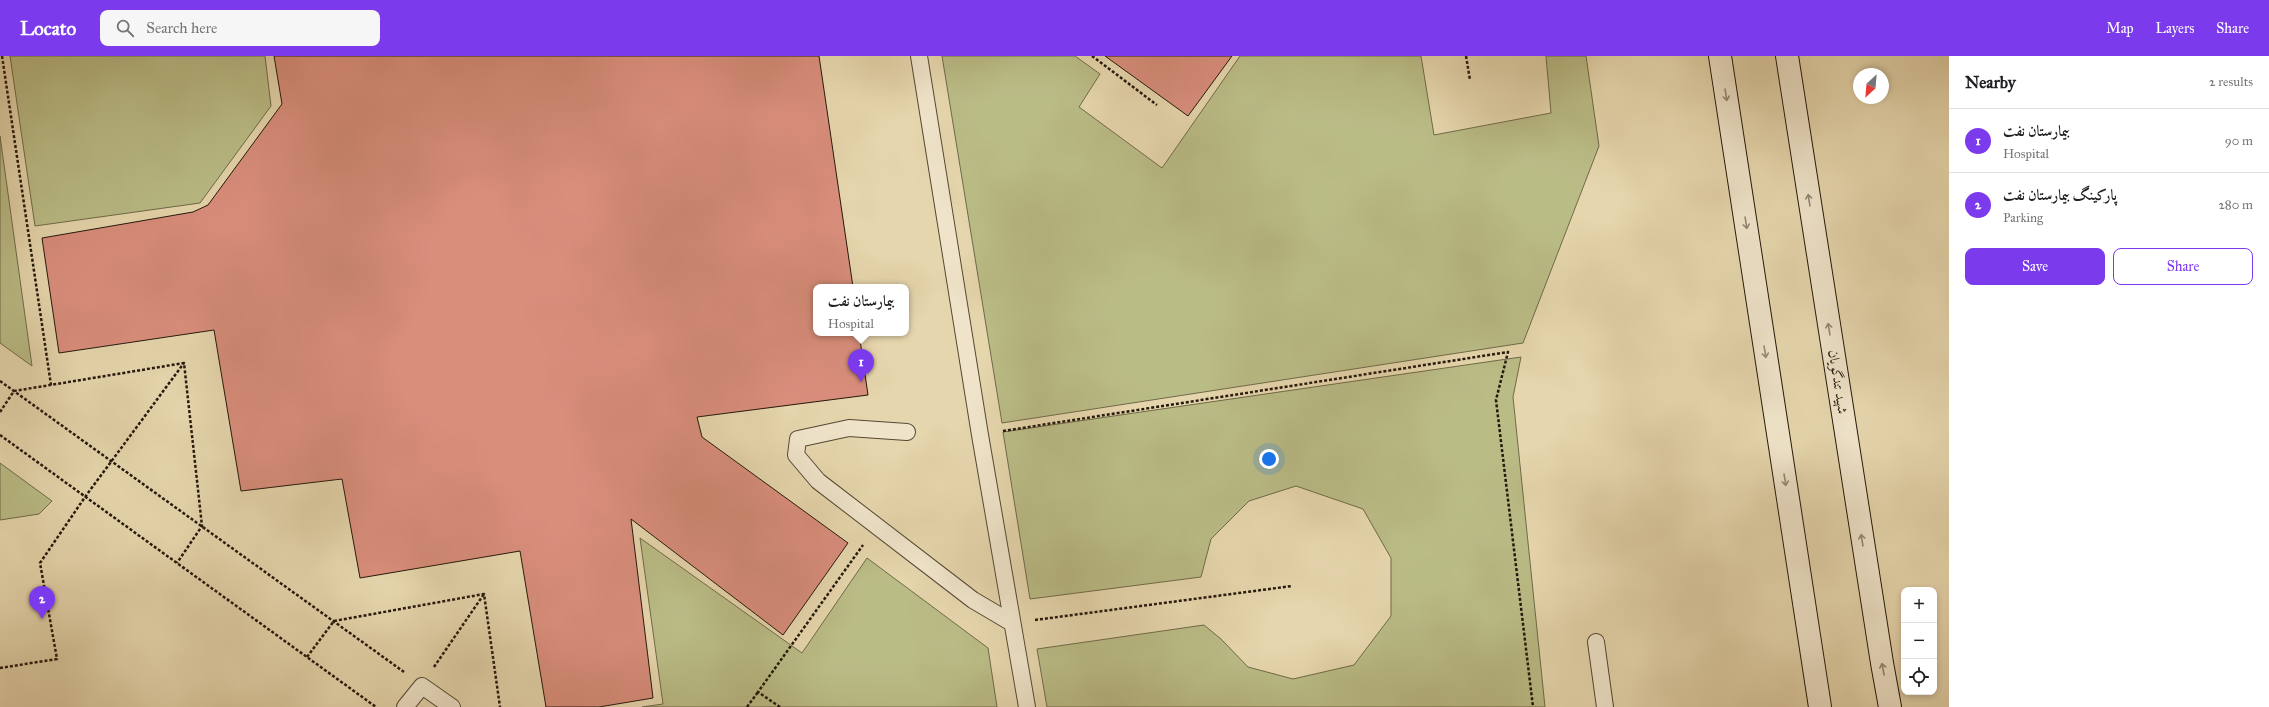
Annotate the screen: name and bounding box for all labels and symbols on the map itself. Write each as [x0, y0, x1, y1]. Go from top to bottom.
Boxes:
north arrow [1853, 68, 1889, 104]
one-way arrow [1722, 88, 1730, 101]
one-way arrow [1805, 194, 1813, 207]
one-way arrow [1742, 216, 1750, 229]
one-way arrow [1825, 323, 1833, 336]
one-way arrow [1761, 345, 1769, 358]
pin: 1 [848, 349, 874, 382]
street label: شهید تندگویان [1824, 349, 1851, 416]
your location [1259, 449, 1279, 469]
one-way arrow [1781, 473, 1789, 486]
one-way arrow [1858, 534, 1866, 547]
pin: 2 [29, 586, 55, 619]
one-way arrow [1878, 663, 1886, 676]

